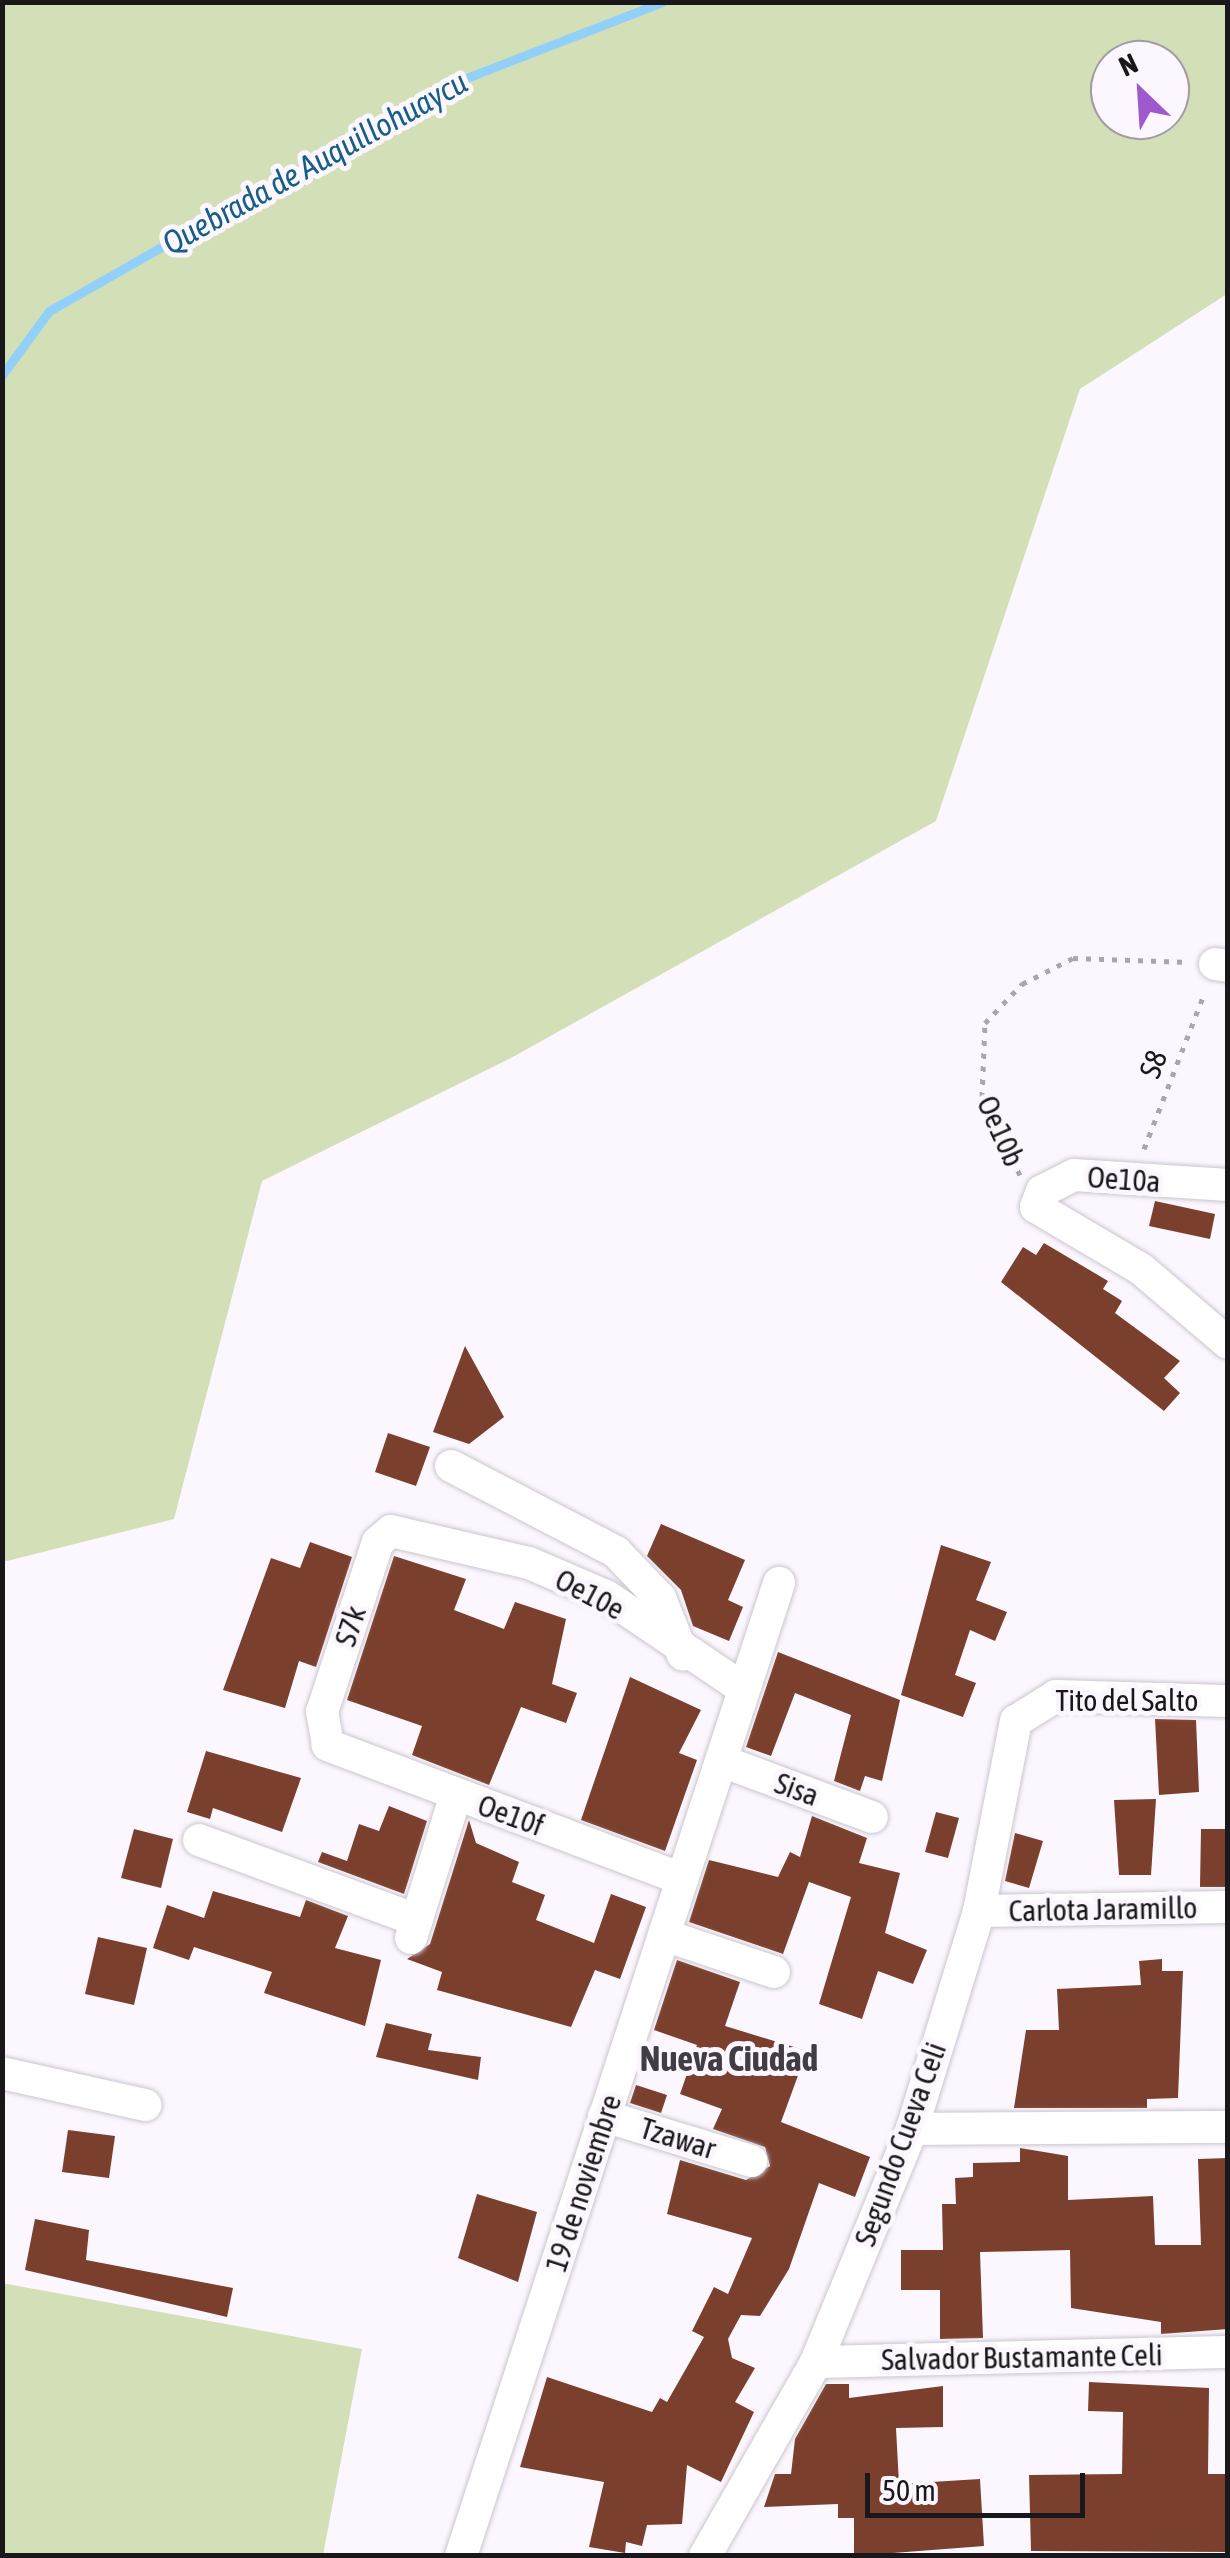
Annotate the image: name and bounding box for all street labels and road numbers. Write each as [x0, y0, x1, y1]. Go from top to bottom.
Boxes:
street label: S8 [1131, 1045, 1175, 1083]
street label: Oe10b [970, 1090, 1032, 1172]
street label: Oe10a [1086, 1158, 1162, 1200]
street label: Oe10e [549, 1561, 631, 1627]
street label: S7k [327, 1601, 373, 1651]
street label: Tito del Salto [1056, 1682, 1198, 1718]
street label: Sisa [770, 1765, 824, 1813]
street label: Oe10f [473, 1787, 549, 1843]
street label: Carlota Jaramillo [1008, 1889, 1198, 1929]
street label: Segundo Cueva Celi [846, 2037, 954, 2251]
street label: 19 de noviembre [537, 2090, 629, 2276]
street label: Tzawar [636, 2110, 720, 2166]
street label: Salvador Bustamante Celi [881, 2337, 1163, 2377]

